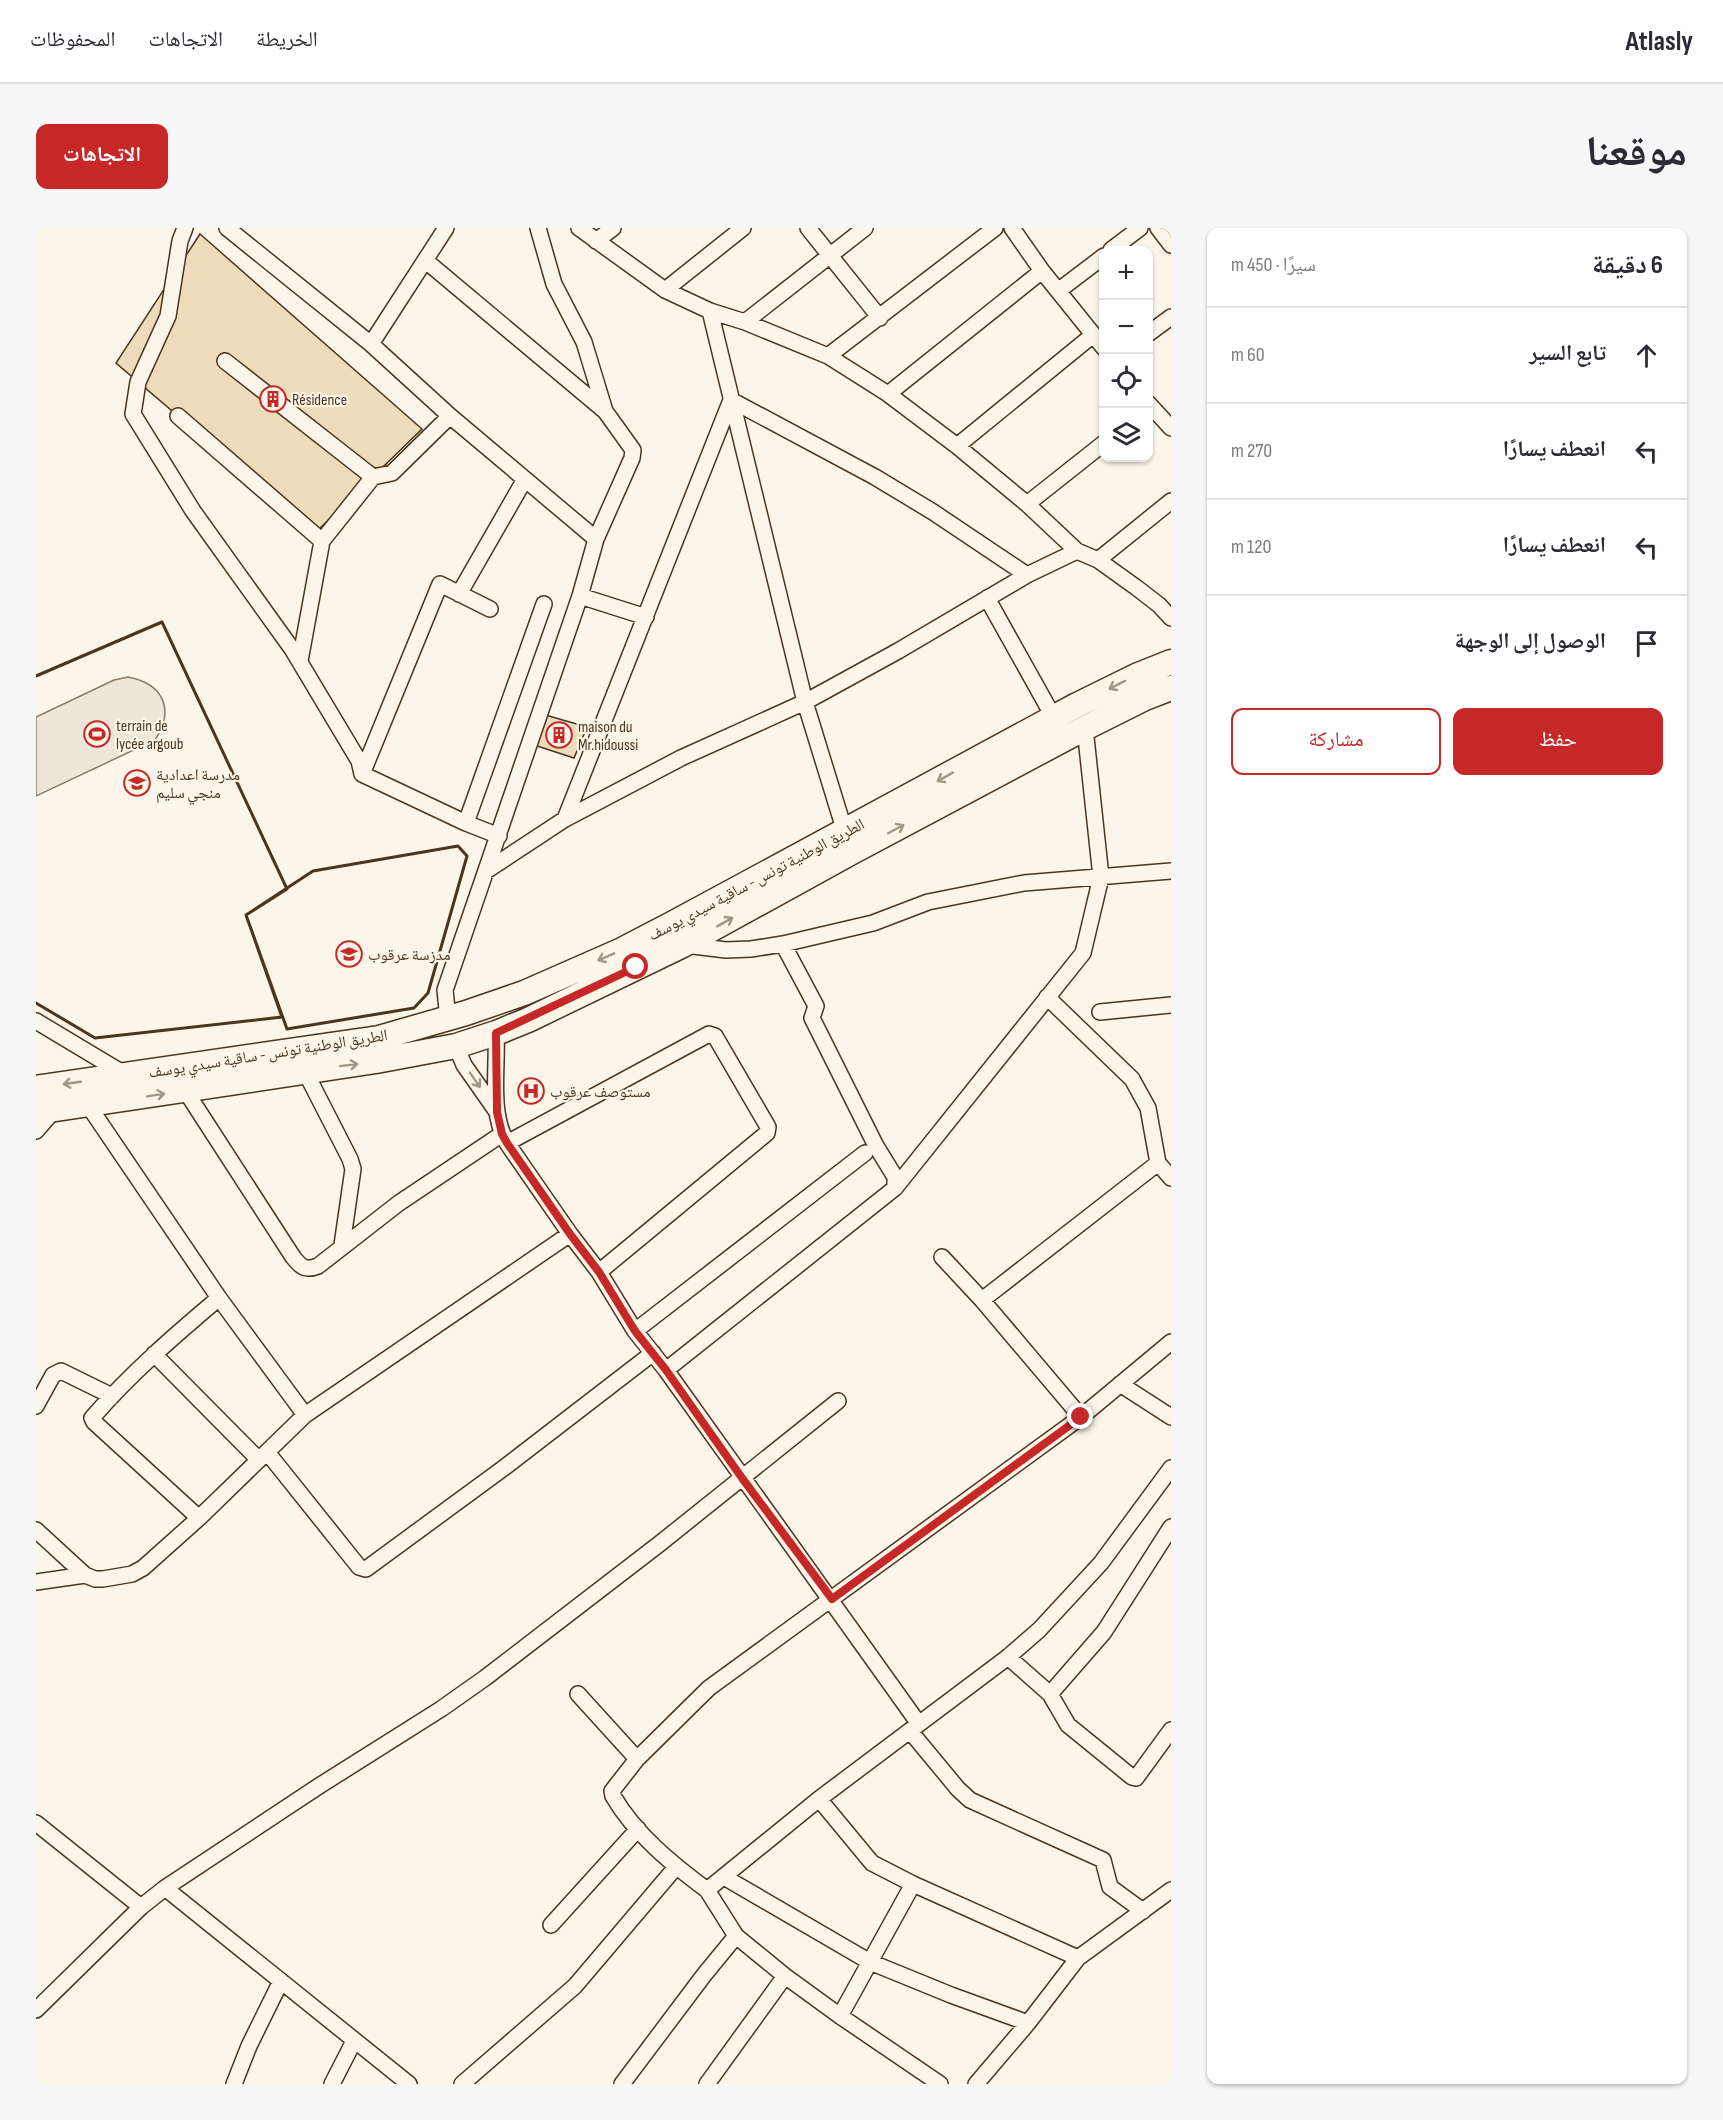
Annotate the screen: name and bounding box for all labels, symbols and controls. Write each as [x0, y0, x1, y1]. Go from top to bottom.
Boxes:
text: Atlasly [1625, 25, 1693, 58]
text: المحفوظات [30, 27, 115, 52]
text: الاتجاهات [148, 27, 223, 52]
text: الخريطة [256, 27, 318, 52]
button: الاتجاهات [36, 124, 168, 189]
text: موقعنا [1586, 127, 1687, 178]
map controls [1099, 246, 1153, 462]
button: + [1099, 246, 1153, 300]
text: 6 دقيقة [1592, 250, 1663, 281]
text: سيرًا · 450 m [1231, 253, 1316, 277]
button: − [1099, 300, 1153, 354]
icon: ahead [1630, 339, 1663, 372]
text: تابع السير [1529, 340, 1606, 367]
text: 60 m [1231, 343, 1265, 367]
button: locate [1099, 354, 1153, 408]
building icon: Résidence [258, 384, 288, 414]
place label: Résidence [292, 391, 347, 410]
button: layers [1099, 408, 1153, 462]
icon: left [1630, 435, 1663, 468]
text: انعطف يسارًا [1503, 436, 1606, 463]
text: 270 m [1231, 439, 1272, 463]
icon: left [1630, 531, 1663, 564]
text: انعطف يسارًا [1503, 532, 1606, 559]
text: 120 m [1231, 535, 1271, 559]
icon: arrive [1630, 627, 1663, 660]
text: الوصول إلى الوجهة [1454, 628, 1606, 655]
one-way arrow [1109, 680, 1127, 692]
button: مشاركة [1231, 708, 1441, 775]
button: حفظ [1453, 708, 1663, 775]
place label: terrain de lycée argoub [116, 717, 183, 754]
place label: maison du Mr.hidoussi [578, 718, 638, 755]
sports icon: terrain de lycée argoub [82, 719, 112, 749]
building icon: maison du Mr.hidoussi [544, 720, 574, 750]
place label: مدرسة اعدادية منجي سليم [156, 766, 240, 805]
school or university icon: مدرسة اعدادية منجي سليم [122, 768, 152, 798]
one-way arrow [937, 772, 955, 783]
street label: الطريق الوطنية تونس - ساقية سيدي يوسف [645, 815, 869, 947]
one-way arrow [887, 823, 904, 835]
one-way arrow [715, 916, 733, 927]
school or university icon: مدزسة عرقوب [334, 939, 364, 969]
place label: مدزسة عرقوب [368, 946, 450, 965]
one-way arrow [598, 952, 616, 963]
route start [622, 953, 648, 979]
street label: الطريق الوطنية تونس - ساقية سيدي يوسف [147, 1026, 389, 1085]
one-way arrow [339, 1059, 358, 1070]
one-way arrow [469, 1072, 481, 1088]
hospital icon: مستوصف عرقوب [516, 1076, 546, 1106]
one-way arrow [63, 1078, 82, 1089]
place label: مستوصف عرقوب [550, 1083, 650, 1102]
one-way arrow [146, 1089, 166, 1100]
route end [1067, 1403, 1093, 1429]

